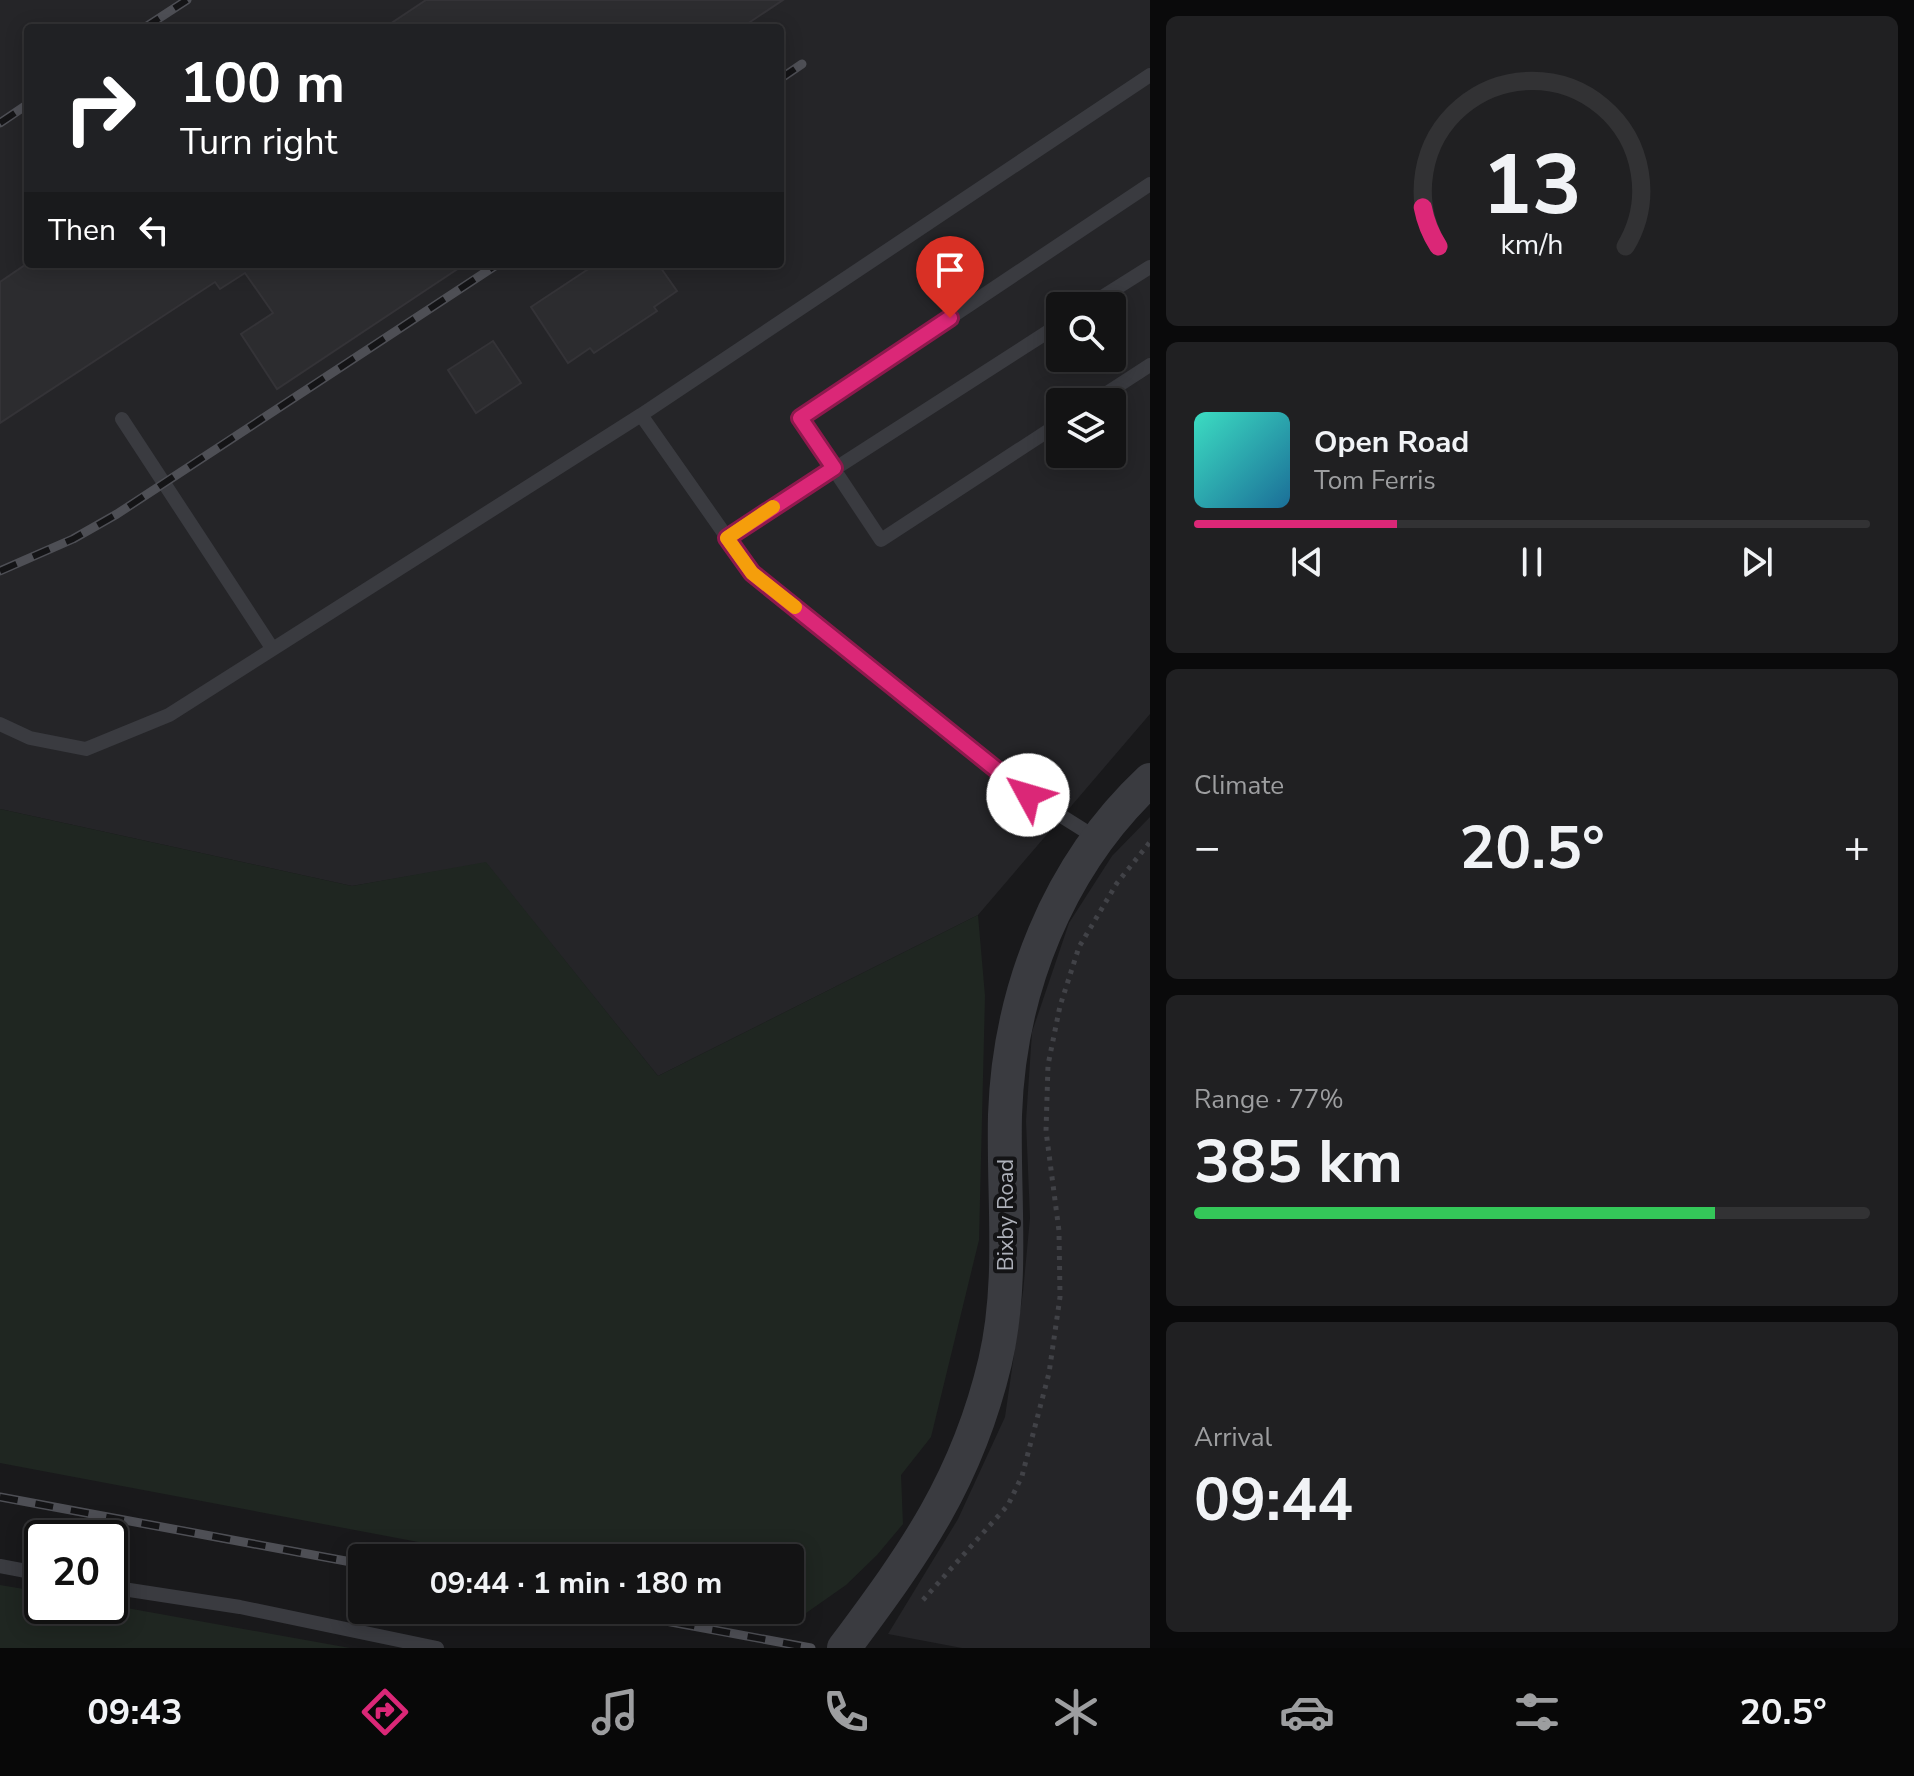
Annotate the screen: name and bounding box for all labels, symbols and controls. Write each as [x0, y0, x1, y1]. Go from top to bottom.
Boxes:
text: 100 m [180, 45, 345, 122]
icon: right [48, 56, 152, 160]
text: Turn right [180, 118, 337, 167]
text: 13 [1482, 129, 1582, 242]
icon: left [132, 208, 176, 252]
text: Then [48, 210, 116, 251]
text: km/h [1501, 225, 1563, 264]
pin [916, 236, 984, 318]
icon: arrive [928, 248, 972, 292]
map controls [1046, 292, 1126, 468]
button: search [1046, 292, 1126, 372]
button: layers [1046, 388, 1126, 468]
text: Open Road [1314, 422, 1469, 463]
text: Tom Ferris [1314, 463, 1436, 498]
icon: previous [1285, 540, 1329, 584]
icon: pause [1510, 540, 1554, 584]
icon: next [1735, 540, 1779, 584]
position arrow [986, 753, 1070, 837]
text: Climate [1194, 768, 1284, 803]
text: 20.5° [1459, 807, 1605, 889]
text: − [1194, 818, 1220, 878]
text: + [1844, 818, 1870, 878]
text: Range · 77% [1194, 1082, 1344, 1117]
text: 385 km [1194, 1121, 1403, 1203]
street label: Bixby Road [991, 1159, 1021, 1271]
text: Arrival [1194, 1420, 1272, 1455]
text: 09:44 [1194, 1459, 1353, 1541]
speed limit sign: 20 [24, 1520, 128, 1624]
text: 09:44 · 1 min · 180 m [430, 1563, 722, 1604]
icon: directions [357, 1684, 413, 1740]
icon: music [587, 1684, 643, 1740]
icon: phone [818, 1684, 874, 1740]
icon: climate [1048, 1684, 1104, 1740]
icon: car [1279, 1684, 1335, 1740]
icon: filters [1509, 1684, 1565, 1740]
text: 09:43 [87, 1688, 183, 1737]
text: 20.5° [1739, 1688, 1827, 1737]

